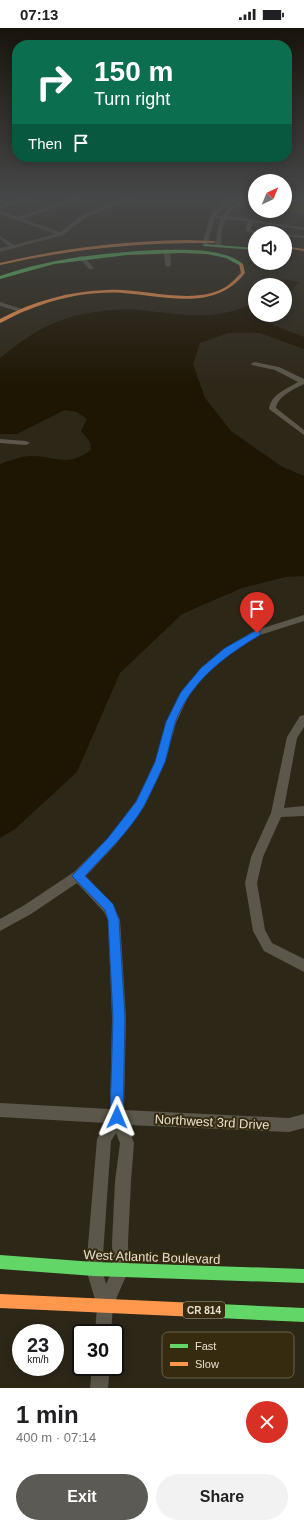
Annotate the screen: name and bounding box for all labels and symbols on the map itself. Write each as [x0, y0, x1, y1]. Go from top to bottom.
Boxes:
north arrow [248, 174, 292, 218]
pin [240, 592, 274, 633]
position arrow [96, 1096, 138, 1138]
street label: Northwest 3rd Drive [154, 1112, 270, 1132]
street label: West Atlantic Boulevard [83, 1247, 221, 1267]
road number: CR 814 [183, 1302, 225, 1318]
speed limit sign: 30 [72, 1324, 124, 1376]
legend [162, 1332, 294, 1378]
text: Fast [195, 1340, 216, 1352]
text: Slow [195, 1358, 219, 1370]

